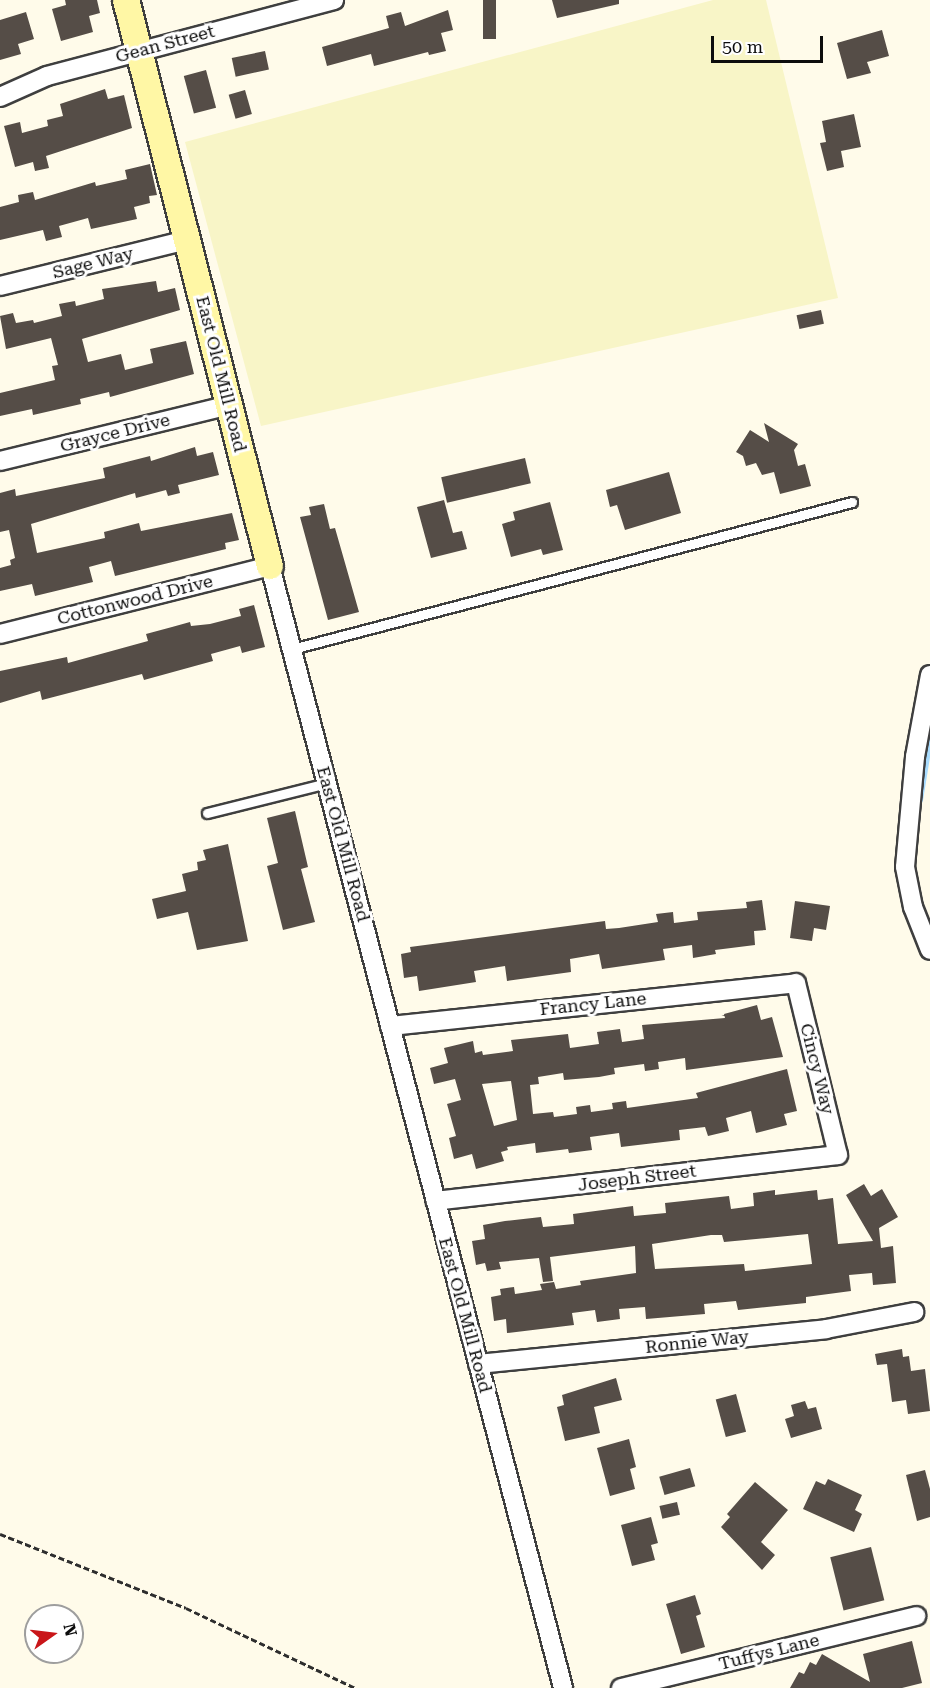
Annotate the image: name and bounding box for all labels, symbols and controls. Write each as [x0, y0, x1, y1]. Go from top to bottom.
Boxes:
street label: Gean Street [113, 20, 217, 68]
scale bar [714, 24, 826, 62]
text: 50 m [722, 36, 763, 57]
street label: Sage Way [50, 243, 136, 283]
street label: East Old Mill Road [191, 294, 251, 454]
street label: Grayce Drive [58, 409, 172, 457]
street label: Cottonwood Drive [55, 570, 215, 630]
street label: East Old Mill Road [312, 764, 374, 924]
street label: Francy Lane [539, 988, 647, 1020]
street label: Cincy Way [795, 1021, 839, 1117]
street label: Joseph Street [577, 1160, 697, 1196]
street label: East Old Mill Road [434, 1235, 496, 1395]
street label: Ronnie Way [644, 1326, 750, 1358]
north arrow [24, 1604, 84, 1664]
text: N [59, 1622, 81, 1638]
street label: Tuffys Lane [717, 1629, 821, 1675]

